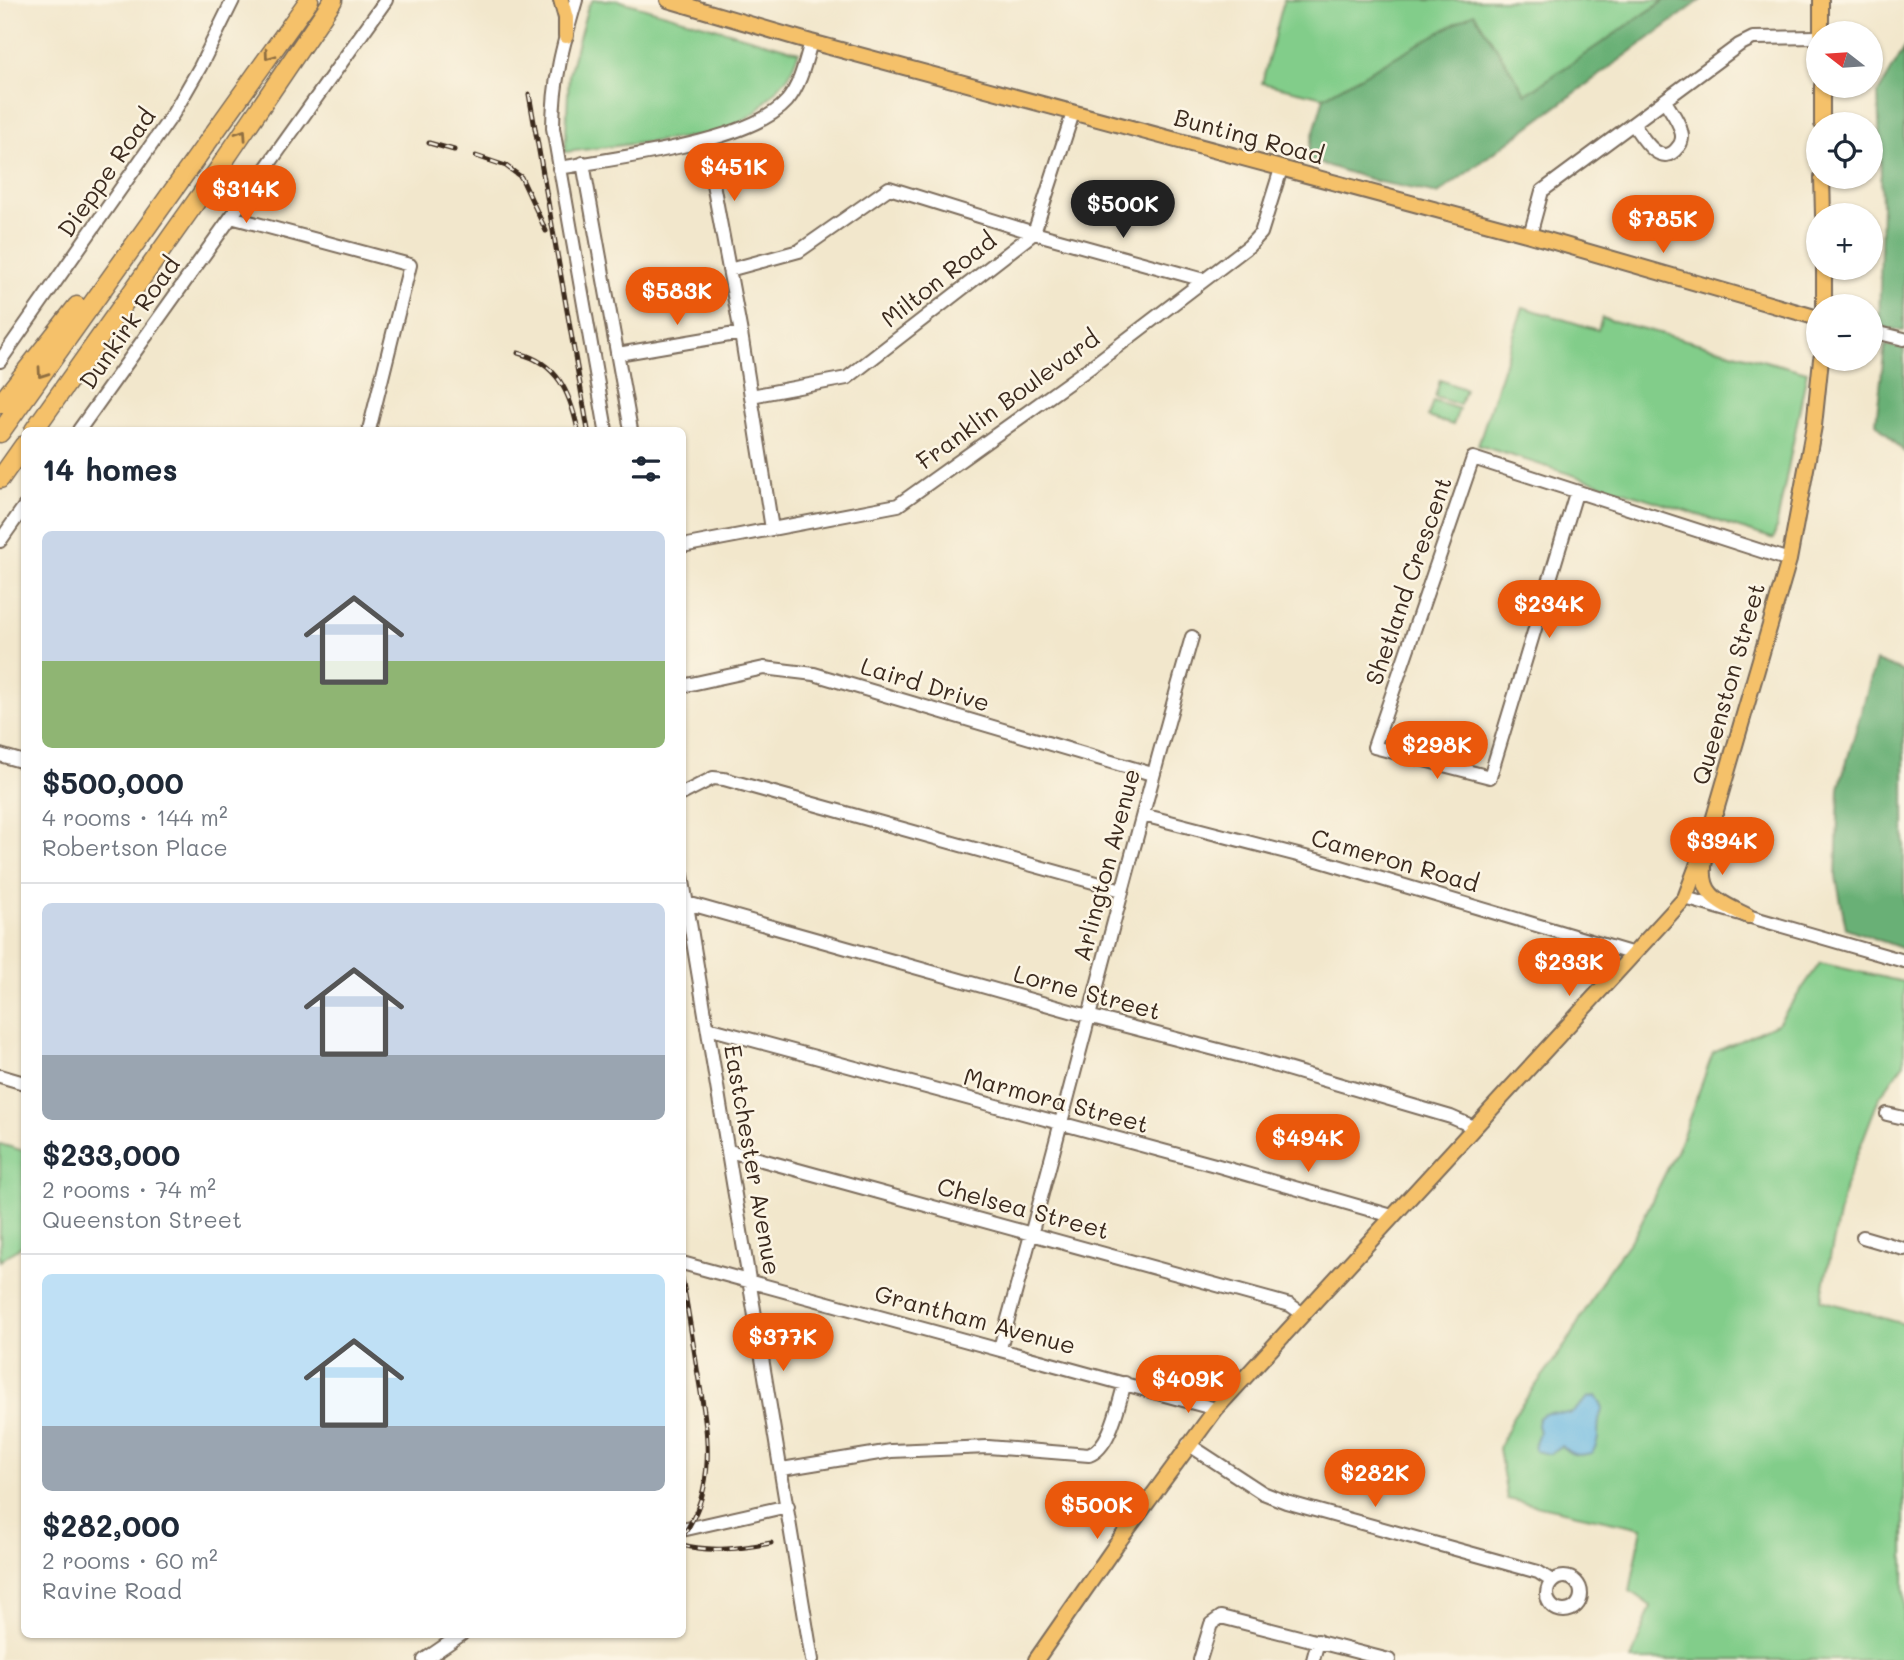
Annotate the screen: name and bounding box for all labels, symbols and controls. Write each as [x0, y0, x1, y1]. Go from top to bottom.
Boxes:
north arrow [1806, 21, 1883, 98]
map controls [1806, 21, 1883, 371]
one-way arrow [265, 47, 277, 60]
street label: Bunting Road [1171, 101, 1328, 170]
street label: Dieppe Road [50, 102, 162, 243]
button: locate [1806, 112, 1883, 189]
one-way arrow [234, 129, 247, 142]
pin: $451K [685, 144, 783, 203]
text: $451K [700, 151, 768, 181]
pin: $314K [197, 166, 295, 225]
text: $314K [212, 173, 280, 203]
pin: $500K [1074, 180, 1172, 240]
text: $500K [1087, 188, 1159, 218]
pin: $785K [1614, 196, 1712, 255]
text: $785K [1628, 203, 1698, 233]
button: + [1806, 203, 1883, 280]
street label: Milton Road [874, 224, 1002, 334]
street label: Dunkirk Road [72, 250, 186, 395]
pin: $583K [628, 268, 726, 327]
text: $583K [642, 275, 712, 305]
button: − [1806, 294, 1883, 371]
street label: Franklin Boulevard [909, 322, 1105, 476]
one-way arrow [37, 366, 50, 379]
text: 14 homes [42, 449, 178, 489]
icon: filters [627, 450, 665, 488]
street label: Shetland Crescent [1357, 472, 1458, 689]
icon: home [291, 577, 417, 703]
street label: Queenston Street [1684, 579, 1771, 788]
pin: $234K [1500, 580, 1598, 640]
text: $234K [1514, 588, 1584, 618]
street label: Laird Drive [857, 649, 994, 718]
pin: $298K [1388, 722, 1486, 781]
text: $298K [1402, 729, 1472, 759]
text: $500,000 [42, 762, 184, 802]
street label: Arlington Avenue [1065, 765, 1146, 964]
text: 4 rooms · 144 m² [42, 802, 228, 832]
pin: $394K [1673, 818, 1771, 877]
street label: Cameron Road [1308, 821, 1483, 898]
text: $394K [1686, 825, 1758, 855]
text: Robertson Place [42, 832, 228, 862]
pin: $233K [1520, 939, 1618, 998]
text: $233K [1534, 946, 1604, 976]
icon: home [291, 949, 417, 1075]
street label: Lorne Street [1010, 957, 1164, 1026]
street label: Eastchester Avenue [718, 1042, 789, 1277]
street label: Marmora Street [960, 1060, 1152, 1139]
pin: $494K [1259, 1114, 1357, 1174]
text: $494K [1272, 1122, 1344, 1152]
text: $233,000 [42, 1134, 180, 1174]
street label: Chelsea Street [934, 1170, 1113, 1245]
text: 2 rooms · 74 m² [42, 1174, 216, 1204]
text: Queenston Street [42, 1204, 242, 1234]
street label: Grantham Avenue [871, 1277, 1079, 1360]
pin: $377K [734, 1314, 832, 1373]
icon: home [291, 1320, 417, 1446]
text: $377K [749, 1321, 817, 1351]
pin: $409K [1139, 1356, 1237, 1415]
text: $409K [1152, 1363, 1224, 1393]
pin: $282K [1326, 1450, 1424, 1509]
text: $282K [1340, 1457, 1410, 1487]
pin: $500K [1048, 1482, 1146, 1541]
text: $500K [1061, 1489, 1133, 1519]
text: $282,000 [42, 1505, 180, 1545]
text: 2 rooms · 60 m² [42, 1545, 218, 1575]
text: Ravine Road [42, 1575, 182, 1605]

